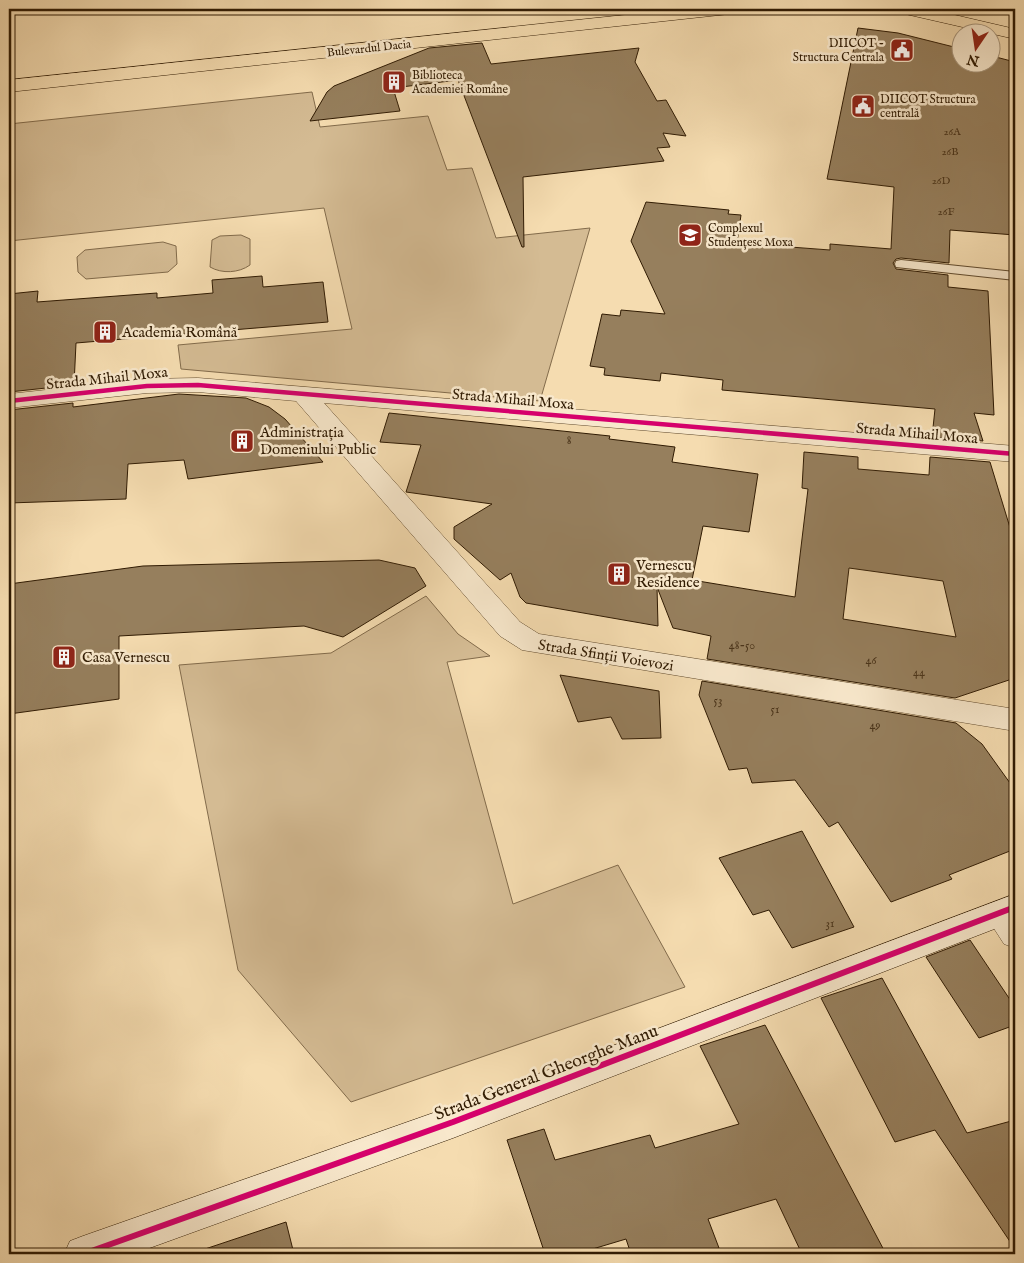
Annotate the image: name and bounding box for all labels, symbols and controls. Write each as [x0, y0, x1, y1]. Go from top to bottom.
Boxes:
north arrow [952, 22, 1002, 72]
place label: DIICOT - Structura Centrala [793, 36, 885, 65]
street label: Bulevardul Dacia [326, 37, 413, 60]
public building icon: DIICOT - Structura Centrala [889, 37, 915, 63]
text: N [965, 50, 982, 70]
place label: Biblioteca Academiei Române [411, 68, 509, 97]
building icon: Biblioteca Academiei Române [381, 69, 407, 95]
place label: DIICOT Structura centrală [880, 92, 976, 121]
public building icon: DIICOT Structura centrală [850, 93, 876, 119]
house number: 26A [943, 125, 961, 139]
house number: 26B [941, 145, 959, 159]
house number: 26D [932, 174, 950, 188]
house number: 26F [938, 205, 954, 219]
place label: Complexul Studențesc Moxa [708, 221, 794, 250]
school or university icon: Complexul Studențesc Moxa [677, 222, 703, 248]
building icon: Academia Română [92, 319, 118, 345]
place label: Academia Română [121, 323, 238, 342]
street label: Strada Mihail Moxa [45, 363, 169, 394]
street label: Strada Mihail Moxa [451, 385, 575, 414]
street label: Strada Mihail Moxa [855, 419, 979, 448]
place label: Administrația Domeniului Public [259, 423, 376, 459]
building icon: Administrația Domeniului Public [229, 428, 255, 454]
house number: 8 [567, 433, 572, 448]
place label: Vernescu Residence [635, 556, 700, 592]
building icon: Vernescu Residence [606, 561, 632, 587]
street label: Strada Sfinții Voievozi [537, 635, 675, 676]
house number: 48-50 [729, 638, 755, 653]
building icon: Casa Vernescu [51, 644, 77, 670]
place label: Casa Vernescu [82, 648, 170, 667]
house number: 46 [866, 653, 877, 668]
house number: 44 [913, 665, 925, 680]
house number: 53 [714, 693, 722, 708]
house number: 51 [771, 702, 779, 717]
house number: 49 [869, 718, 881, 733]
house number: 31 [826, 916, 834, 931]
street label: Strada General Gheorghe Manu [431, 1020, 662, 1127]

